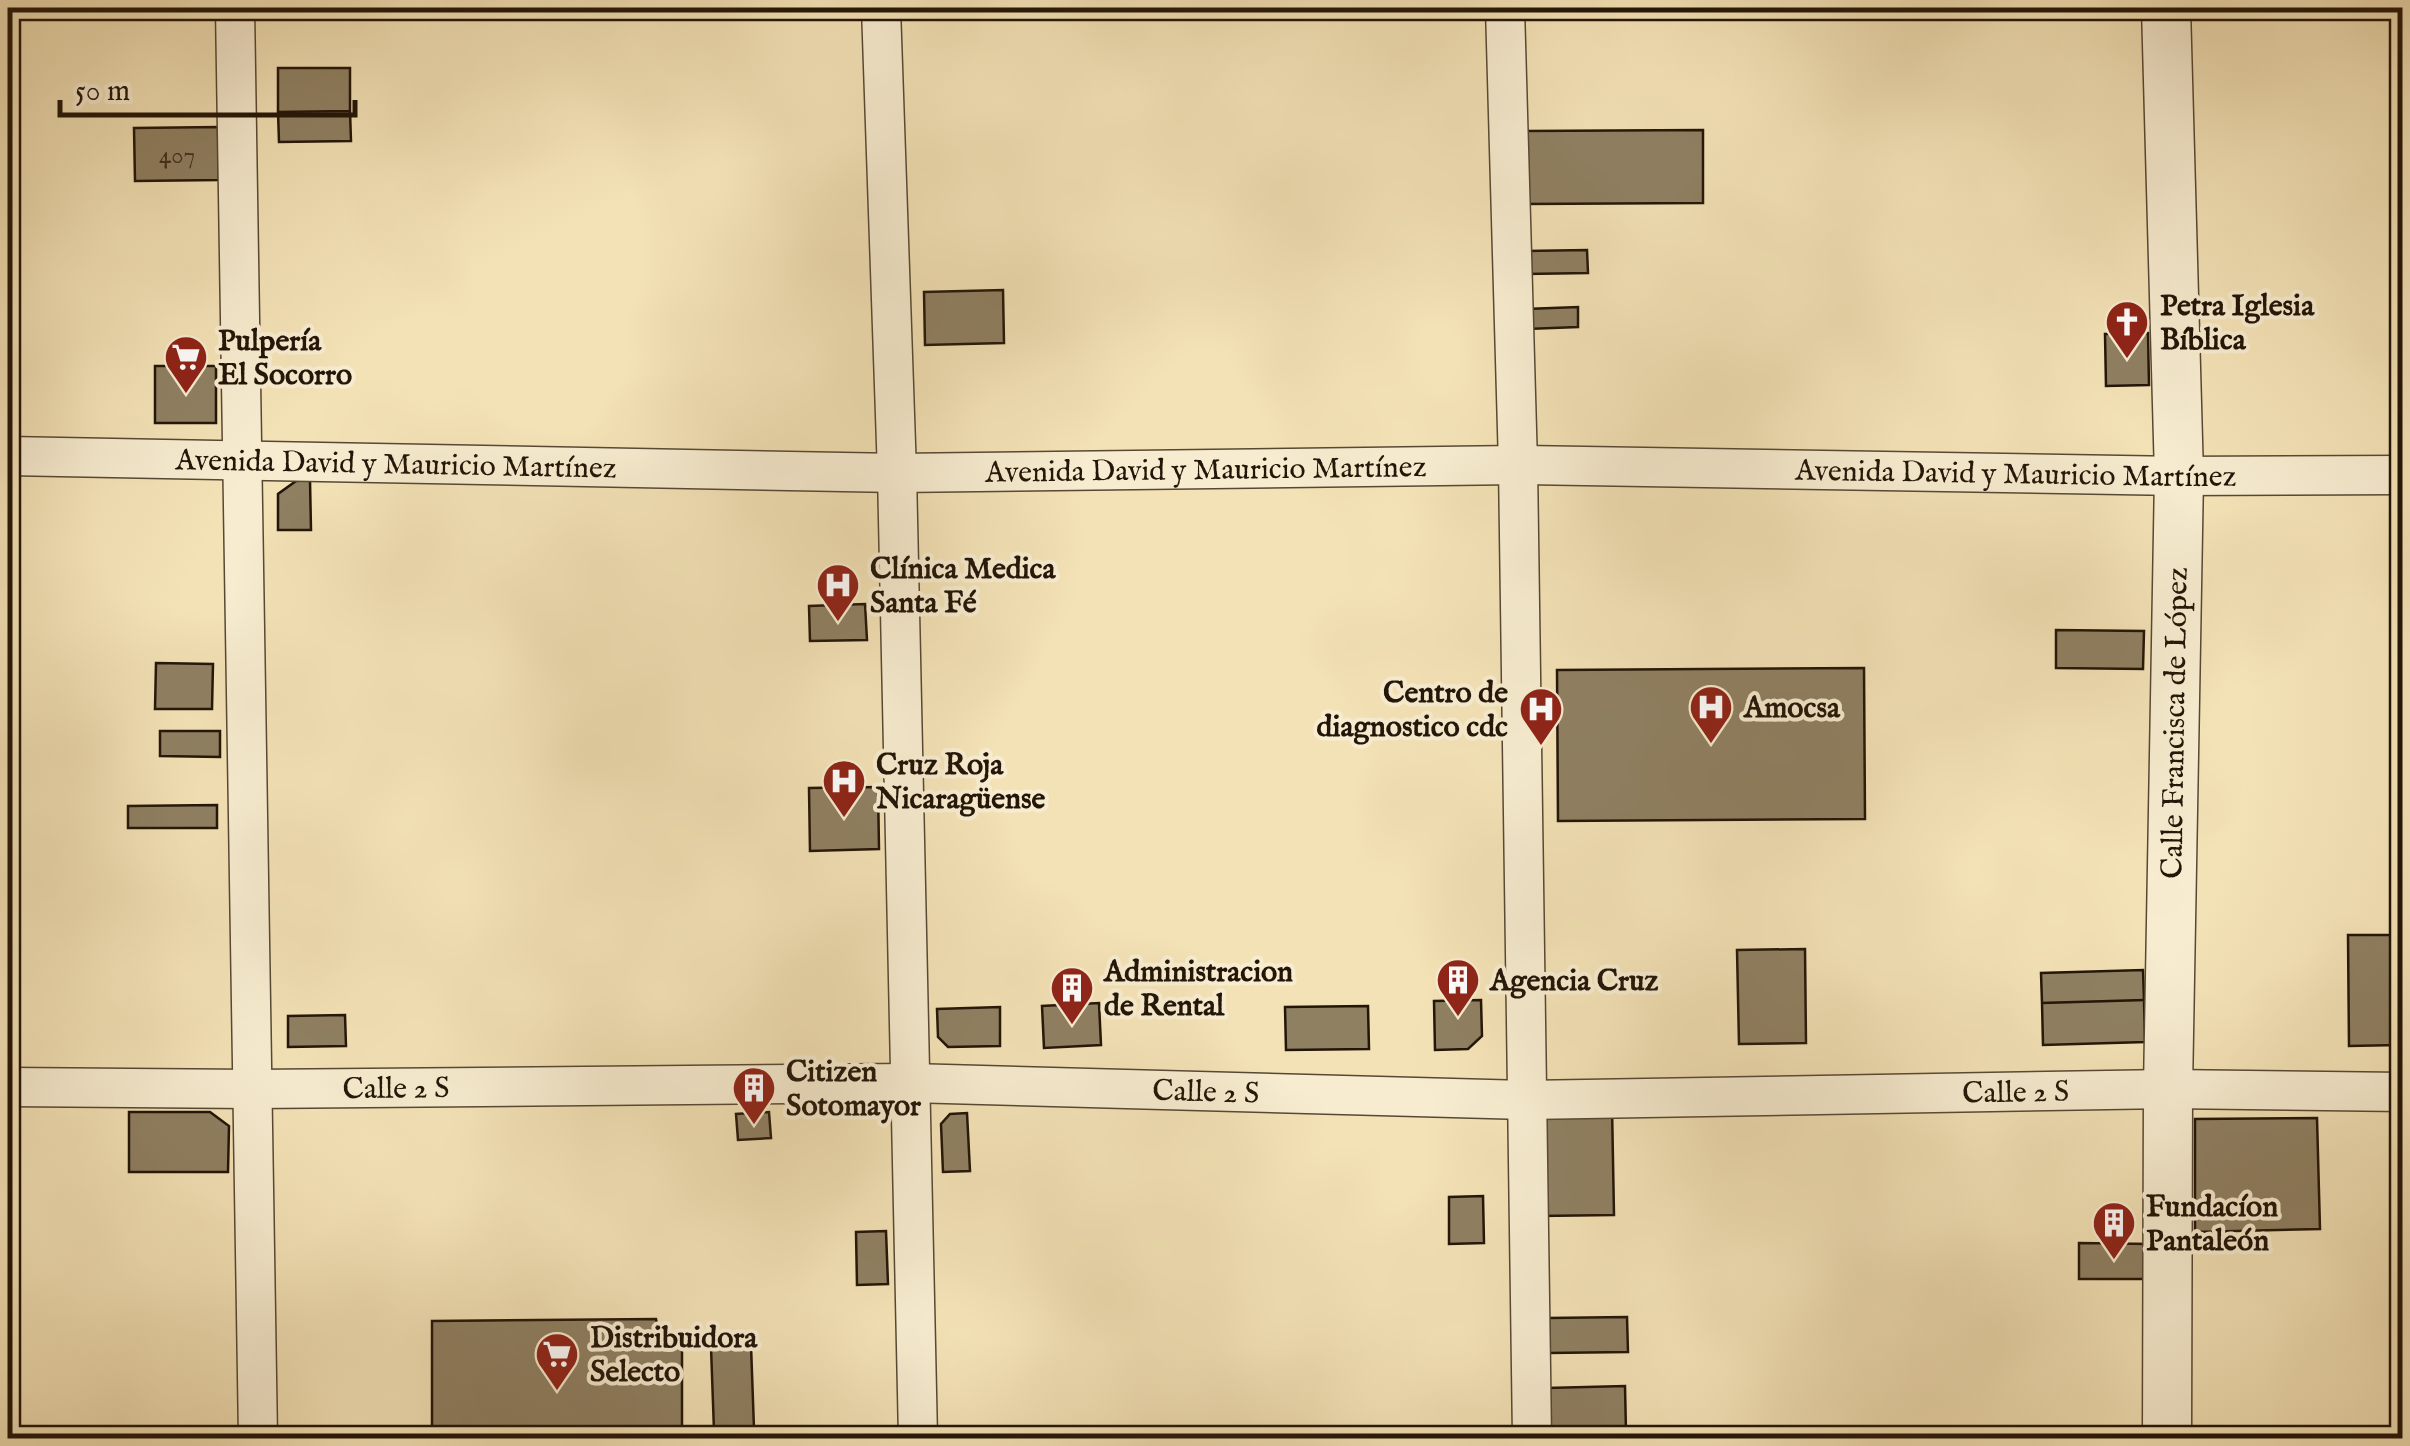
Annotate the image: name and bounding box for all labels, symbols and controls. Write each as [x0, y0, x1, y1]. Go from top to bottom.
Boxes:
scale bar [60, 55, 355, 117]
text: 50 m [75, 73, 130, 111]
house number: 407 [159, 140, 195, 172]
place label: Petra Iglesia Bíblica [2160, 288, 2315, 360]
church icon: Petra Iglesia Bíblica [2104, 299, 2150, 360]
place label: Pulpería El Socorro [218, 323, 352, 395]
supermarket icon: Pulpería El Socorro [163, 334, 209, 395]
street label: Avenida David y Mauricio Martínez [174, 442, 617, 489]
street label: Avenida David y Mauricio Martínez [984, 449, 1427, 493]
street label: Avenida David y Mauricio Martínez [1794, 453, 2237, 497]
place label: Clínica Medica Santa Fé [870, 551, 1056, 623]
hospital icon: Clínica Medica Santa Fé [815, 562, 861, 623]
street label: Calle Francisca de López [2154, 567, 2198, 879]
place label: Centro de diagnostico cdc [1316, 675, 1508, 747]
hospital icon: Amocsa [1688, 684, 1734, 745]
hospital icon: Centro de diagnostico cdc [1518, 686, 1564, 747]
place label: Amocsa [1743, 690, 1841, 728]
place label: Cruz Roja Nicaragüense [875, 747, 1046, 819]
hospital icon: Cruz Roja Nicaragüense [821, 758, 867, 819]
place label: Administracion de Rental [1103, 954, 1293, 1026]
building icon: Agencia Cruz [1435, 957, 1481, 1018]
place label: Agencia Cruz [1489, 963, 1659, 1001]
building icon: Administracion de Rental [1049, 965, 1095, 1026]
place label: Citizen Sotomayor [786, 1054, 922, 1126]
building icon: Citizen Sotomayor [731, 1065, 777, 1126]
street label: Calle 2 S [342, 1070, 450, 1109]
street label: Calle 2 S [1152, 1073, 1260, 1114]
street label: Calle 2 S [1962, 1074, 2070, 1114]
place label: Fundacíon Pantaleón [2146, 1189, 2278, 1261]
building icon: Fundacíon Pantaleón [2091, 1200, 2137, 1261]
place label: Distribuidora Selecto [590, 1320, 758, 1392]
supermarket icon: Distribuidora Selecto [534, 1331, 580, 1392]

